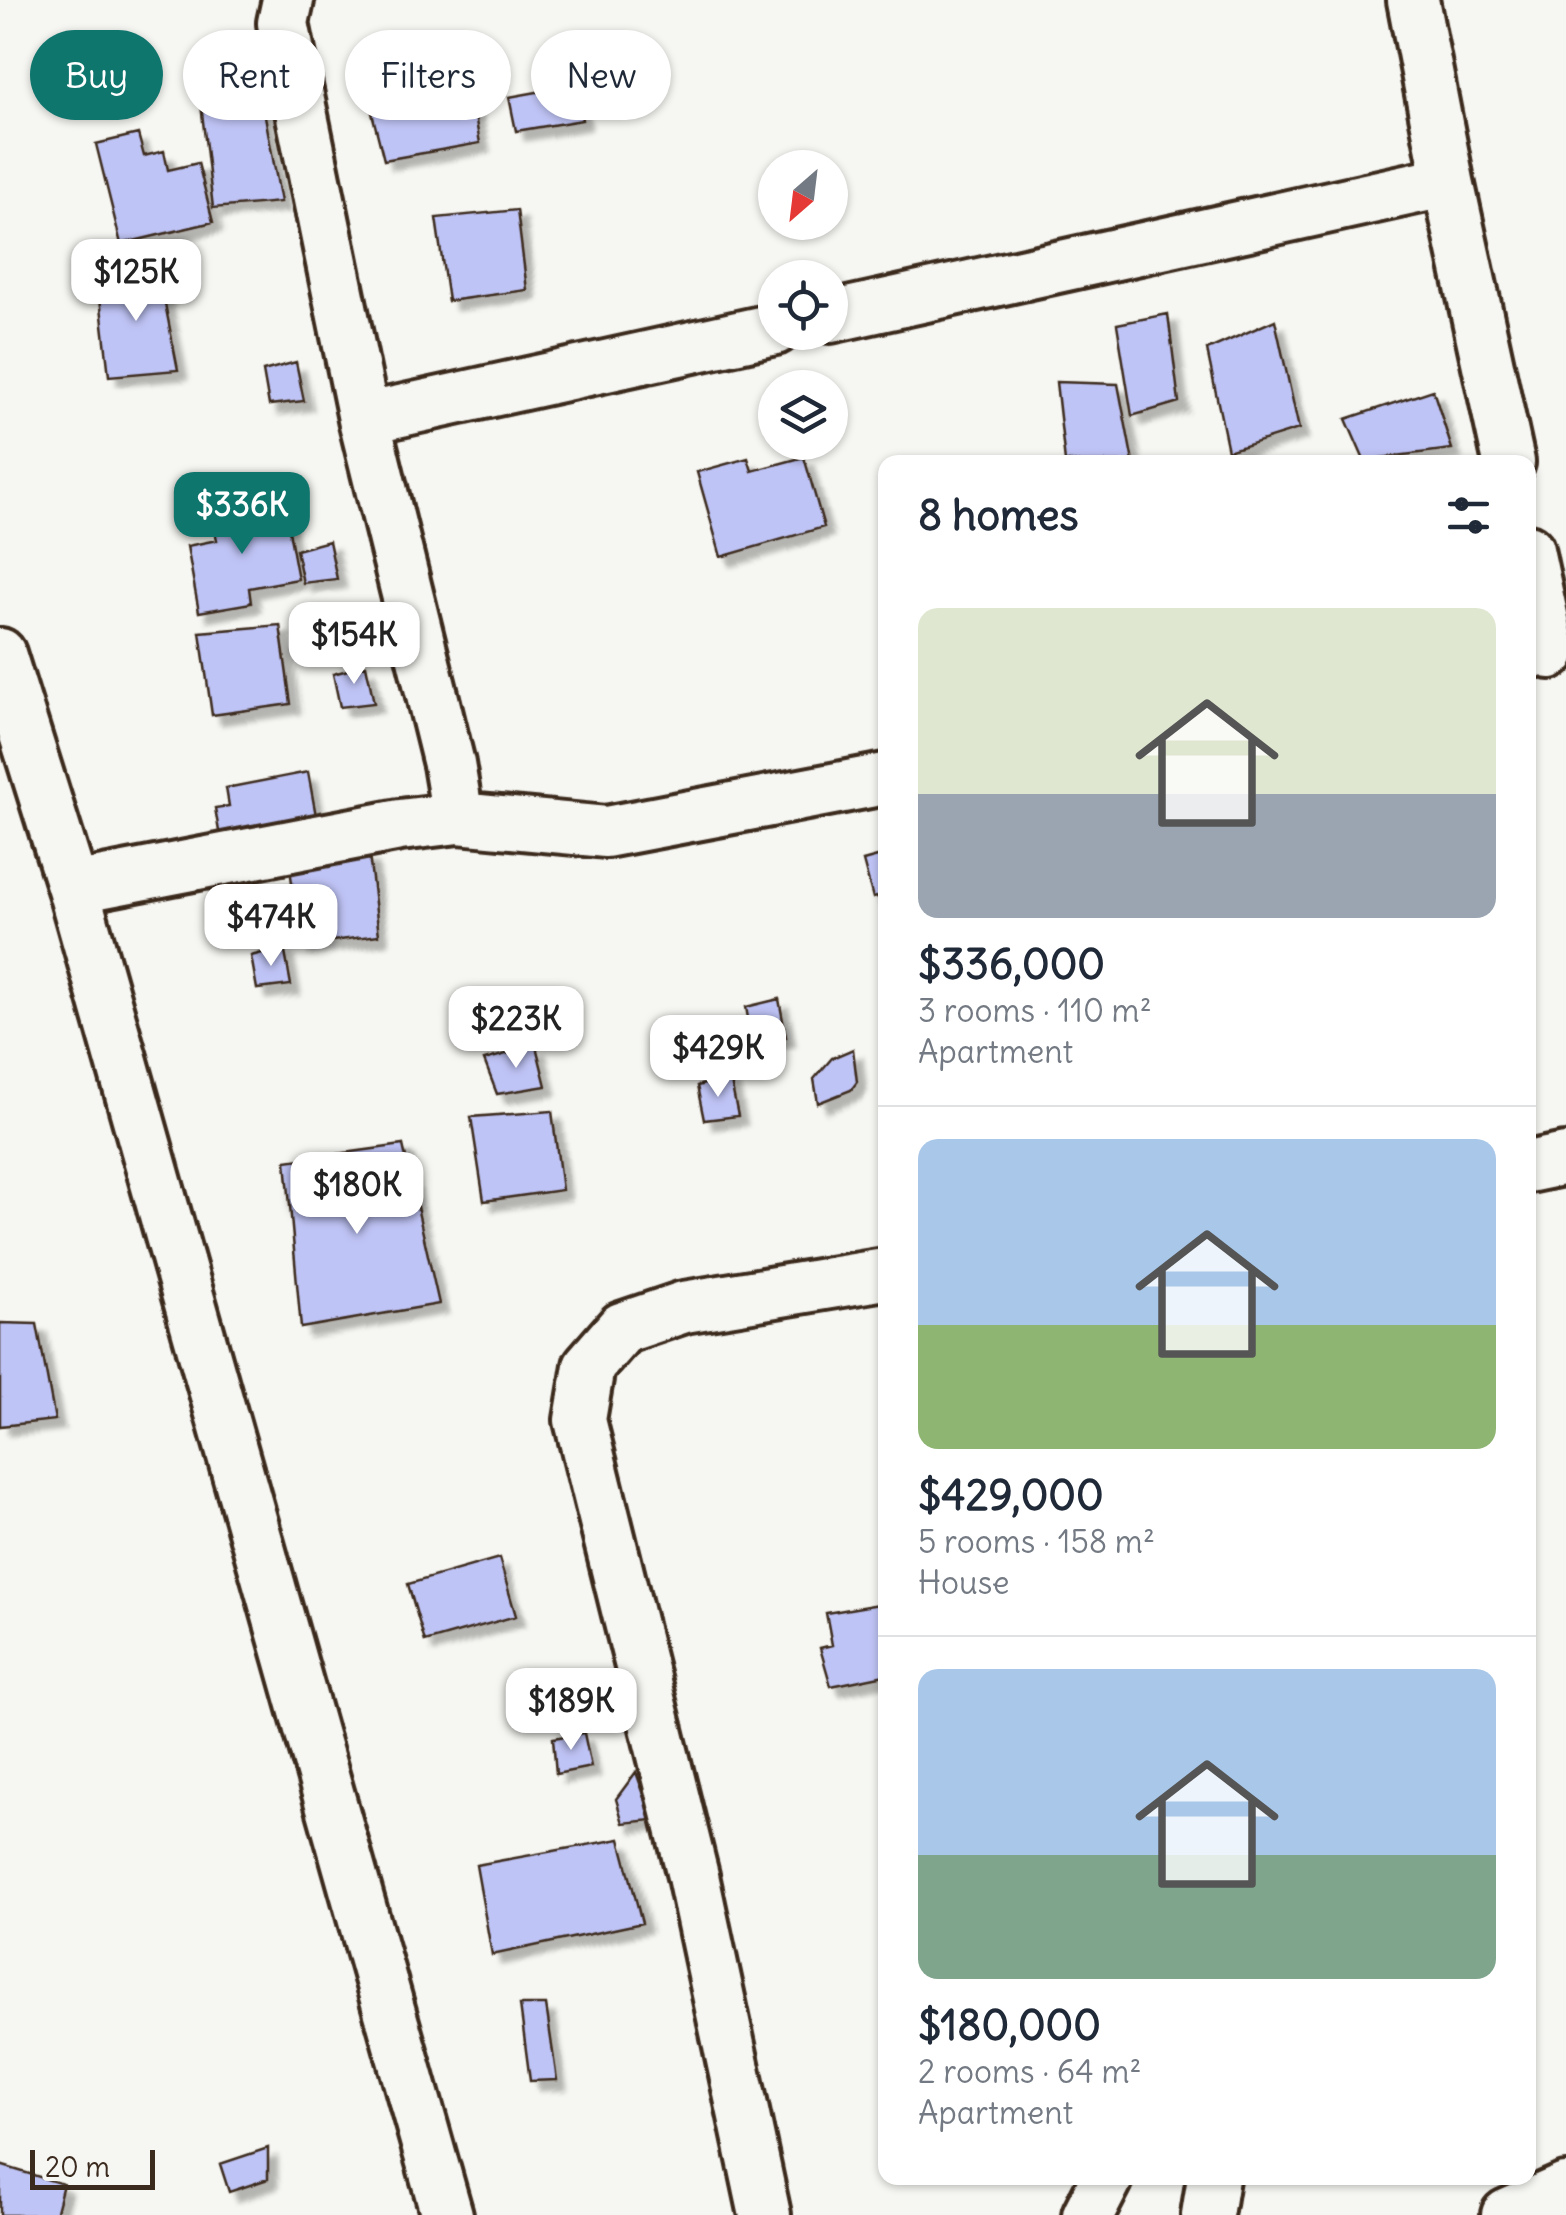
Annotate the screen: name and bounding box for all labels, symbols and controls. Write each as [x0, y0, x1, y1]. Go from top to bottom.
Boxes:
chip: Buy [30, 30, 163, 120]
chip: Rent [183, 30, 325, 120]
chip: Filters [345, 30, 511, 120]
chip: New [531, 30, 671, 120]
north arrow [758, 150, 848, 240]
map controls [758, 150, 848, 460]
pin: $125K [66, 239, 206, 324]
text: $125K [93, 251, 179, 292]
button: locate [758, 260, 848, 350]
button: layers [758, 370, 848, 460]
pin: $336K [172, 472, 312, 557]
text: $336K [196, 484, 288, 525]
icon: filters [1441, 488, 1496, 543]
text: 8 homes [918, 489, 1079, 541]
pin: $154K [284, 602, 424, 687]
text: $154K [311, 614, 397, 655]
icon: home [1117, 673, 1297, 853]
pin: $474K [201, 884, 341, 969]
text: $474K [226, 896, 316, 937]
text: $336,000 [918, 938, 1105, 990]
pin: $223K [446, 986, 586, 1071]
text: 3 rooms · 110 m² [918, 990, 1152, 1031]
text: $223K [471, 998, 561, 1039]
pin: $429K [648, 1015, 788, 1100]
text: $429K [672, 1027, 764, 1068]
text: Apartment [918, 1031, 1073, 1072]
pin: $180K [287, 1152, 427, 1237]
text: $180K [312, 1164, 402, 1205]
icon: home [1117, 1204, 1297, 1384]
text: $429,000 [918, 1469, 1104, 1521]
text: 5 rooms · 158 m² [918, 1521, 1155, 1562]
text: House [918, 1562, 1009, 1603]
pin: $189K [501, 1668, 641, 1753]
text: $189K [528, 1680, 614, 1721]
icon: home [1117, 1734, 1297, 1914]
text: $180,000 [918, 1999, 1101, 2051]
text: 2 rooms · 64 m² [918, 2051, 1141, 2092]
text: Apartment [918, 2092, 1073, 2133]
scale bar [30, 2145, 155, 2190]
text: 20 m [45, 2149, 110, 2185]

